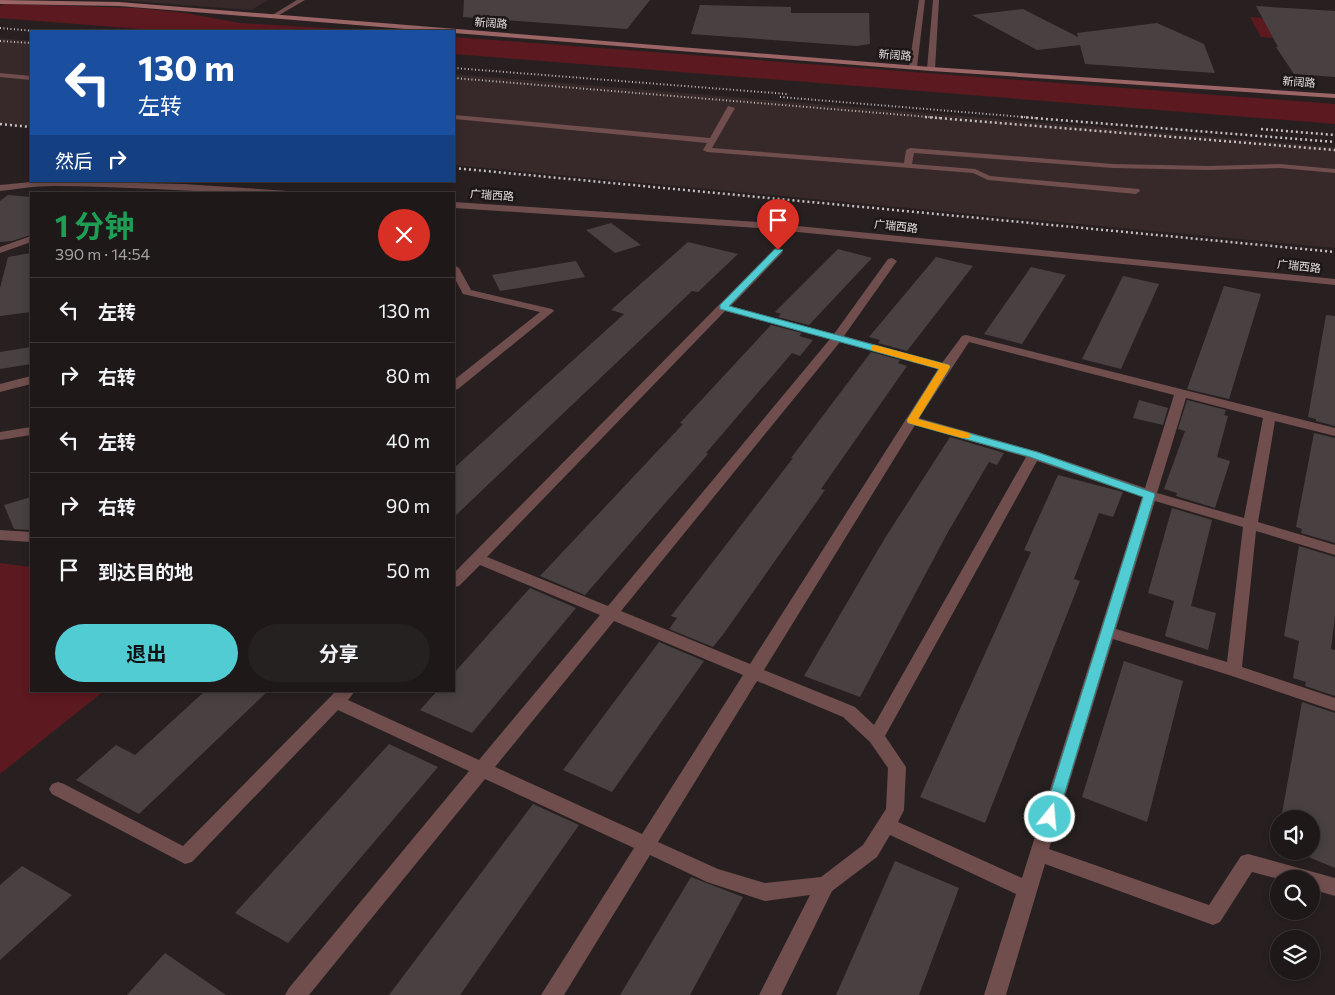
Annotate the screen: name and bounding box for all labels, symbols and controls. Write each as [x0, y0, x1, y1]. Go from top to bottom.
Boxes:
street label: 新阔路 [474, 15, 508, 30]
text: 130 m [138, 45, 235, 88]
street label: 新阔路 [878, 47, 912, 62]
icon: left [55, 50, 120, 115]
street label: 新阔路 [1282, 74, 1316, 89]
text: 左转 [138, 92, 182, 119]
icon: right [103, 145, 131, 173]
text: 然后 [55, 149, 93, 172]
street label: 广瑞西路 [470, 186, 514, 203]
pin [757, 199, 799, 250]
text: 1 分钟 [55, 206, 134, 243]
icon: arrive [764, 206, 792, 234]
button: close [378, 209, 430, 261]
street label: 广瑞西路 [873, 217, 919, 234]
text: 390 m · 14:54 [55, 244, 150, 263]
street label: 广瑞西路 [1276, 257, 1322, 274]
icon: left [55, 296, 83, 324]
text: 130 m [378, 299, 430, 322]
text: 左转 [98, 300, 136, 323]
icon: right [55, 361, 83, 389]
text: 80 m [386, 364, 430, 387]
text: 右转 [98, 365, 136, 388]
icon: left [55, 426, 83, 454]
text: 40 m [386, 429, 430, 452]
text: 左转 [98, 430, 136, 453]
icon: right [55, 491, 83, 519]
text: 90 m [386, 494, 430, 517]
text: 右转 [98, 495, 136, 518]
icon: arrive [55, 556, 83, 584]
text: 50 m [386, 559, 430, 582]
text: 到达目的地 [98, 560, 193, 583]
button: 退出 [55, 624, 238, 682]
button: 分享 [248, 624, 430, 682]
position arrow [1023, 790, 1075, 842]
map controls [1270, 810, 1320, 980]
button: sound [1270, 810, 1320, 860]
button: search [1270, 870, 1320, 920]
button: layers [1270, 930, 1320, 980]

